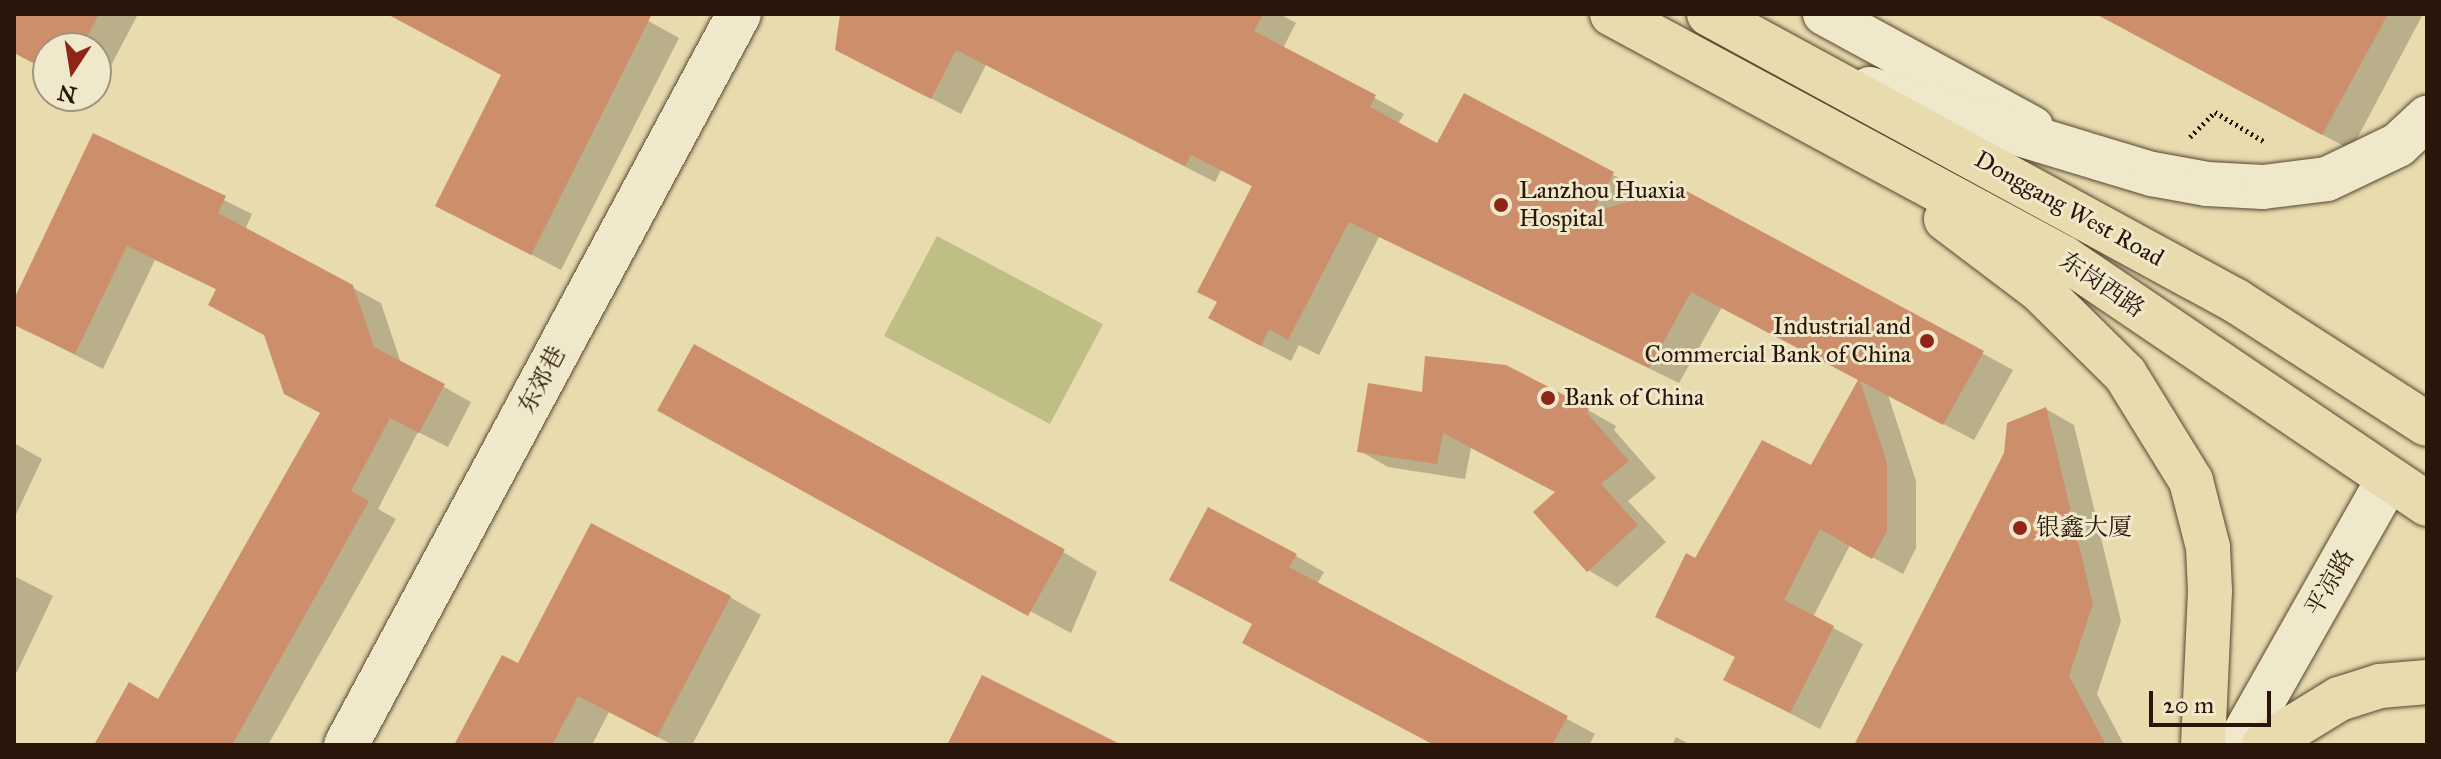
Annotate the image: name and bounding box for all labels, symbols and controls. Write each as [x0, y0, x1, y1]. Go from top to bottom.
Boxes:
north arrow [32, 32, 112, 112]
text: N [55, 79, 79, 109]
street label: Donggang West Road [1970, 145, 2168, 273]
place label: Lanzhou Huaxia Hospital [1519, 177, 1685, 233]
marker: Lanzhou Huaxia Hospital [1490, 194, 1512, 216]
street label: 东岗西路 [2054, 246, 2150, 324]
place label: Industrial and Commercial Bank of China [1645, 313, 1911, 369]
marker: Industrial and Commercial Bank of China [1918, 332, 1936, 350]
street label: 东郊巷 [512, 341, 572, 419]
place label: Bank of China [1564, 384, 1704, 412]
marker: Bank of China [1539, 389, 1557, 407]
place label: 银鑫大厦 [2036, 514, 2132, 542]
marker: 银鑫大厦 [2011, 519, 2029, 537]
street label: 平凉路 [2300, 545, 2360, 621]
scale bar [2153, 675, 2275, 725]
text: 20 m [2163, 690, 2214, 720]

